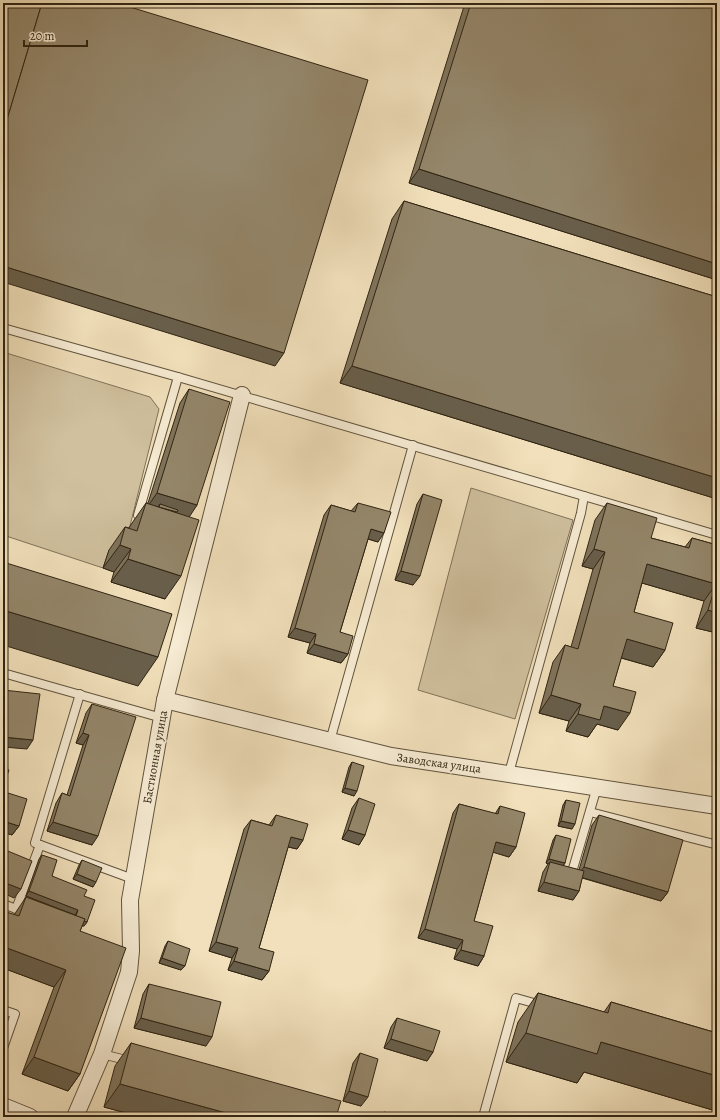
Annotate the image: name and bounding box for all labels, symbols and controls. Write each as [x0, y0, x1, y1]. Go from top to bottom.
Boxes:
scale bar [24, 22, 87, 48]
text: 20 m [30, 28, 54, 44]
street label: Бастионная улица [139, 709, 171, 805]
street label: Заводская улица [396, 749, 483, 777]

